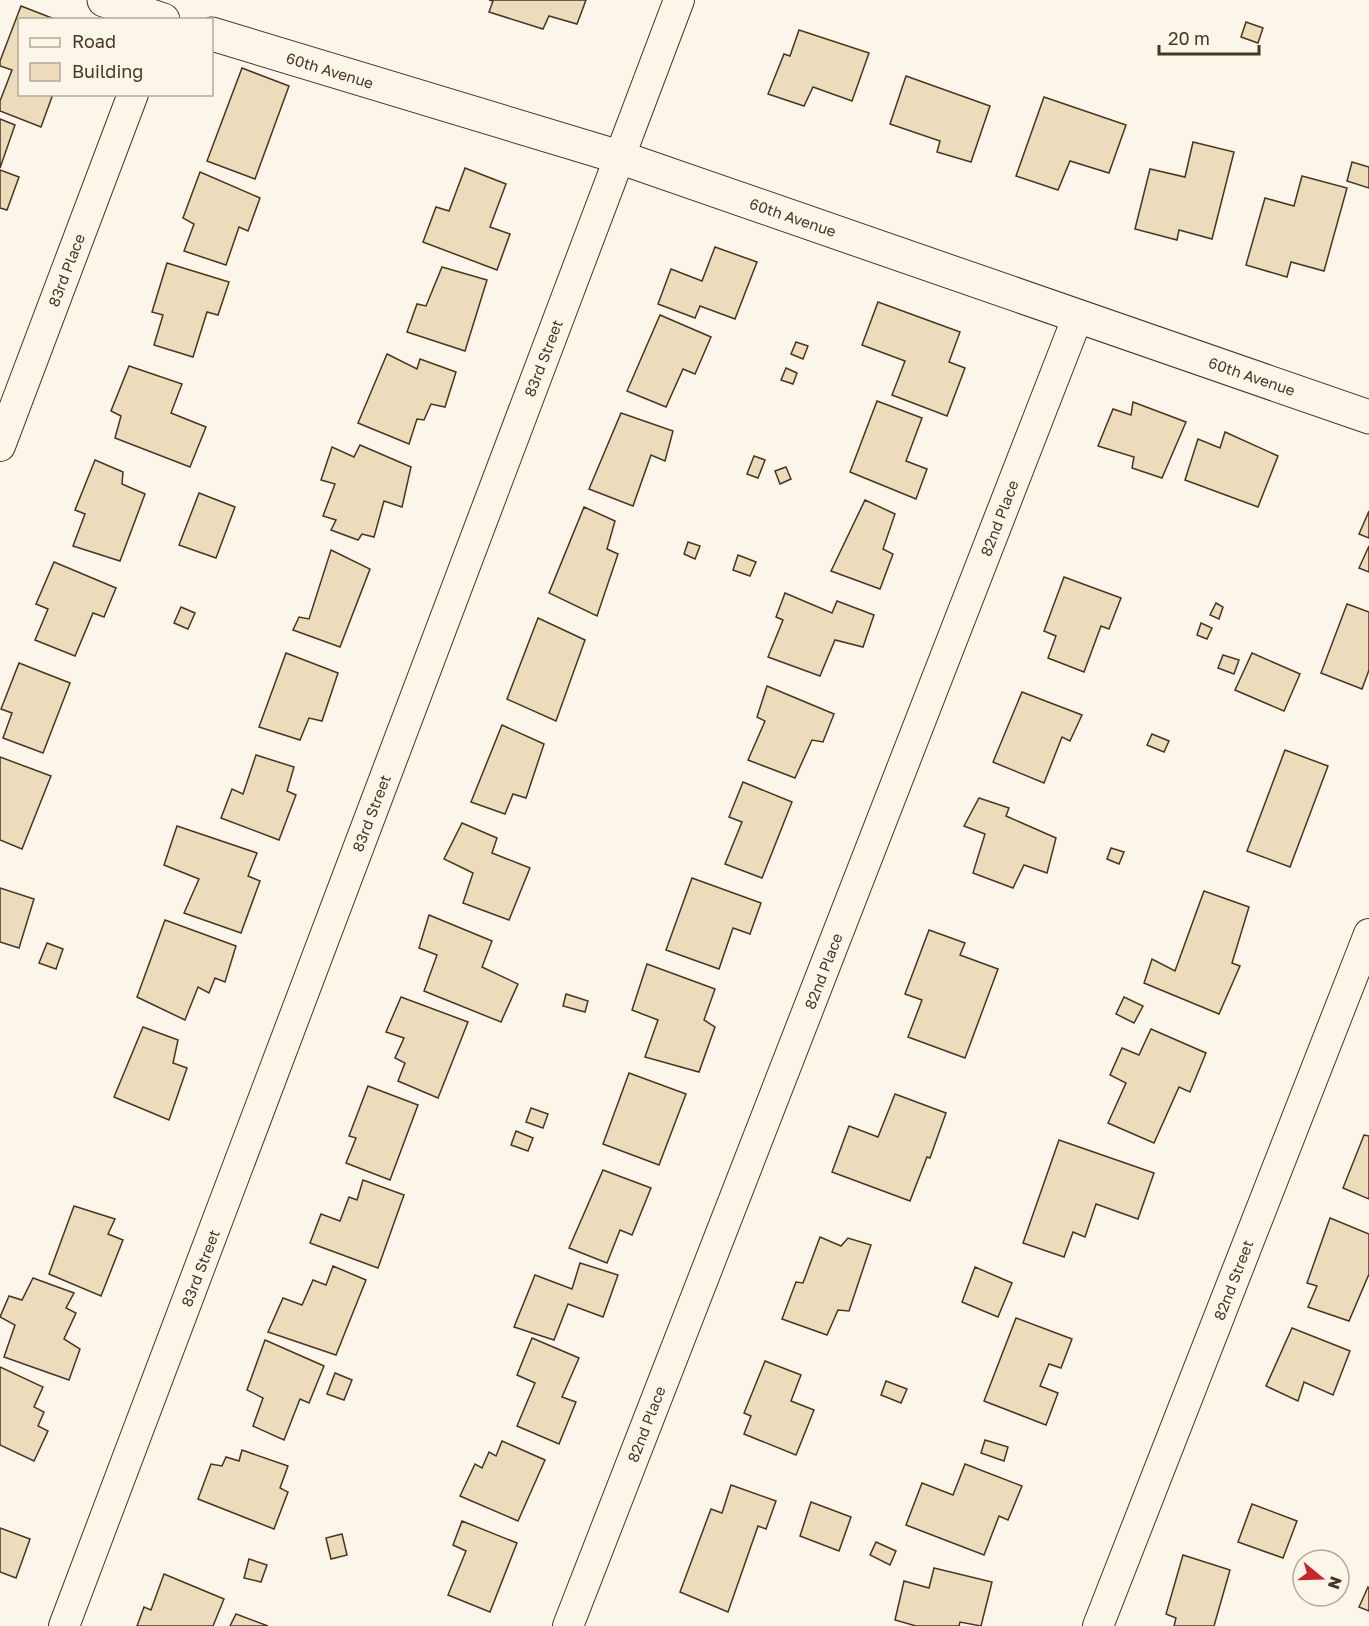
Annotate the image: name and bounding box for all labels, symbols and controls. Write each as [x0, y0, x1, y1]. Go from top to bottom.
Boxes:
legend [18, 18, 213, 96]
scale bar [1159, 18, 1260, 56]
text: 20 m [1168, 27, 1210, 49]
text: Road [72, 30, 116, 52]
street label: 60th Avenue [284, 48, 376, 92]
text: Building [72, 60, 143, 82]
street label: 60th Avenue [747, 194, 839, 240]
street label: 83rd Place [44, 231, 88, 309]
street label: 83rd Street [520, 317, 566, 399]
street label: 60th Avenue [1206, 353, 1298, 399]
street label: 82nd Place [976, 477, 1022, 559]
street label: 83rd Street [348, 772, 394, 854]
street label: 82nd Place [800, 930, 846, 1012]
street label: 83rd Street [177, 1227, 223, 1309]
street label: 82nd Street [1209, 1237, 1257, 1323]
street label: 82nd Place [623, 1383, 669, 1465]
north arrow [1291, 1548, 1351, 1608]
text: N [1324, 1574, 1347, 1592]

